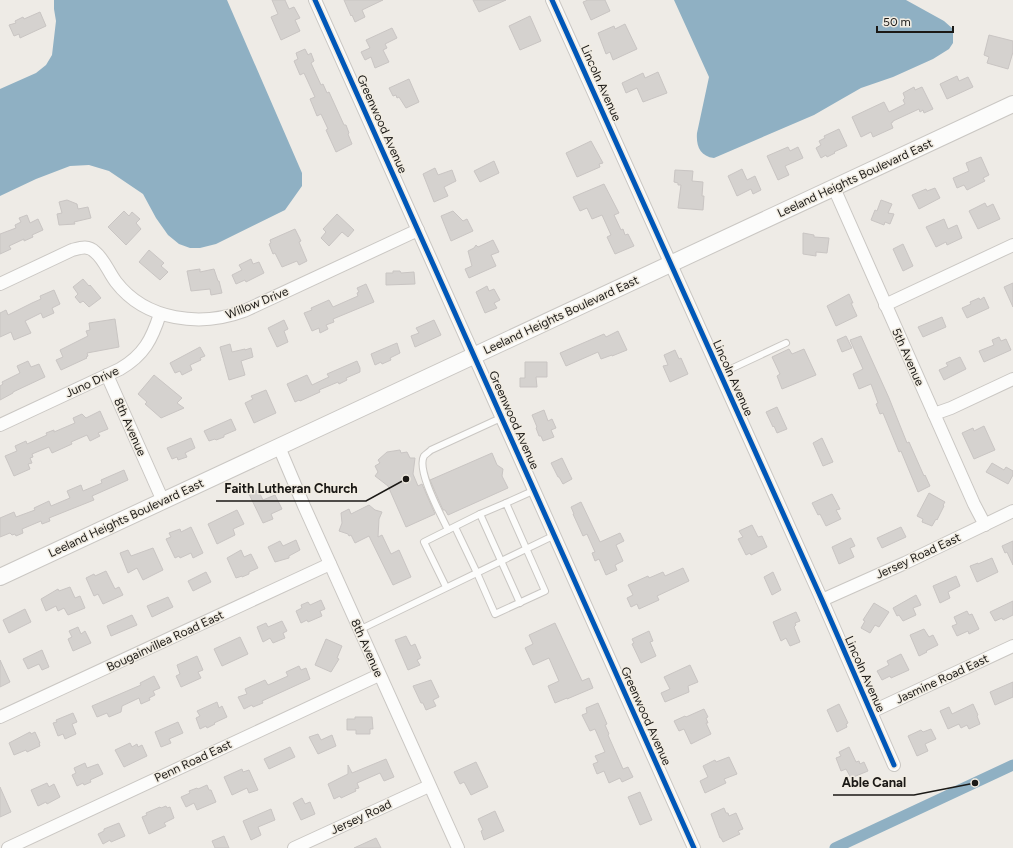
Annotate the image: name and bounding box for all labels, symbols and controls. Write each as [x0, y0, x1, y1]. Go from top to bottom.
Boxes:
scale bar [877, 8, 953, 34]
text: 50 m [883, 15, 911, 29]
street label: Lincoln Avenue [578, 43, 624, 124]
street label: Greenwood Avenue [354, 72, 410, 176]
street label: Leeland Heights Boulevard East [775, 136, 935, 220]
street label: Leeland Heights Boulevard East [481, 273, 641, 357]
street label: Willow Drive [224, 284, 291, 322]
street label: 5th Avenue [889, 326, 927, 388]
street label: Lincoln Avenue [710, 338, 756, 419]
street label: Juno Drive [63, 363, 121, 400]
street label: Greenwood Avenue [486, 368, 542, 472]
street label: 8th Avenue [111, 396, 149, 459]
street label: Leeland Heights Boulevard East [46, 476, 206, 560]
callout: Faith Lutheran Church [216, 476, 366, 501]
text: Faith Lutheran Church [224, 481, 358, 496]
street label: Jersey Road East [873, 530, 963, 582]
street label: Bougainvillea Road East [104, 608, 226, 674]
street label: 8th Avenue [348, 617, 386, 680]
street label: Lincoln Avenue [842, 634, 888, 715]
street label: Jasmine Road East [893, 651, 991, 707]
street label: Greenwood Avenue [618, 664, 674, 768]
street label: Penn Road East [152, 737, 234, 785]
callout: Able Canal [833, 770, 914, 795]
text: Able Canal [842, 775, 906, 790]
street label: Jersey Road [328, 797, 394, 837]

